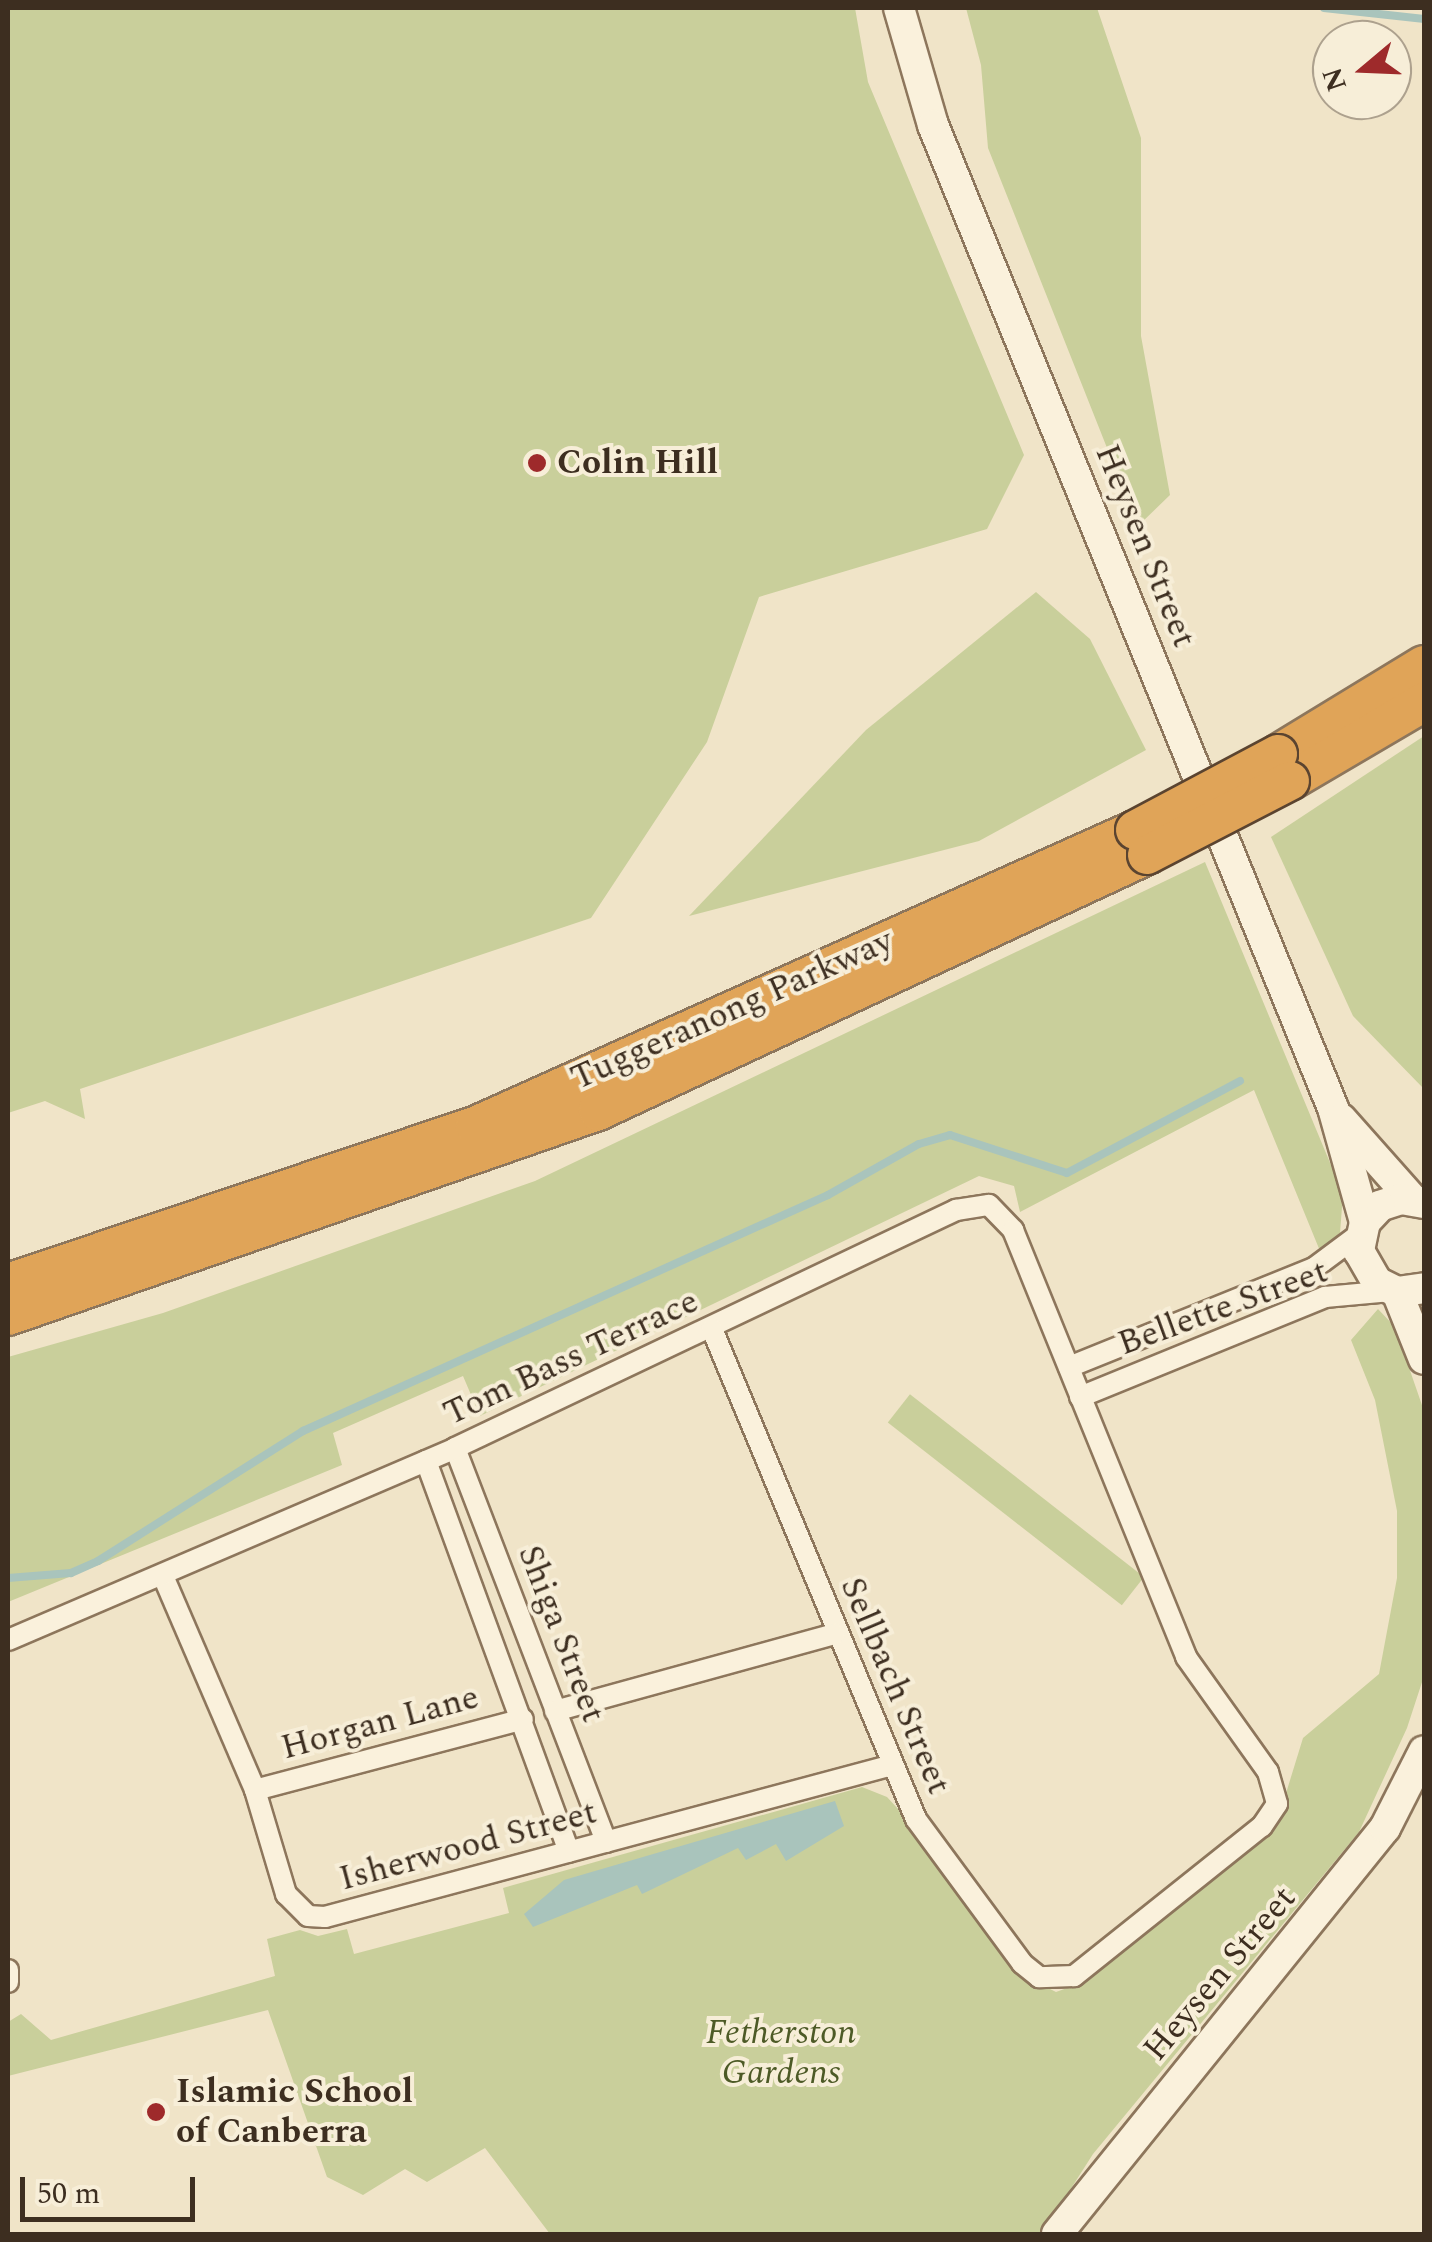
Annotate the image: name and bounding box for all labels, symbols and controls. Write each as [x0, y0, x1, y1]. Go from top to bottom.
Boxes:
north arrow [1312, 20, 1412, 120]
text: N [1311, 61, 1359, 97]
street label: Heysen Street [1085, 438, 1205, 654]
place label: Colin Hill [557, 442, 718, 484]
marker: Colin Hill [526, 452, 548, 474]
street label: Tuggeranong Parkway [565, 920, 899, 1100]
street label: Bellette Street [1112, 1251, 1334, 1365]
street label: Tom Bass Terrace [437, 1281, 705, 1435]
street label: Shiga Street [508, 1540, 614, 1728]
street label: Sellbach Street [830, 1571, 960, 1801]
street label: Horgan Lane [277, 1676, 483, 1770]
street label: Isherwood Street [335, 1791, 601, 1901]
street label: Heysen Street [1135, 1878, 1305, 2070]
park label: Fetherston Gardens [706, 2012, 856, 2094]
place label: Islamic School of Canberra [176, 2071, 413, 2153]
marker: Islamic School of Canberra [145, 2101, 167, 2123]
scale bar [25, 2157, 200, 2219]
text: 50 m [37, 2171, 100, 2217]

